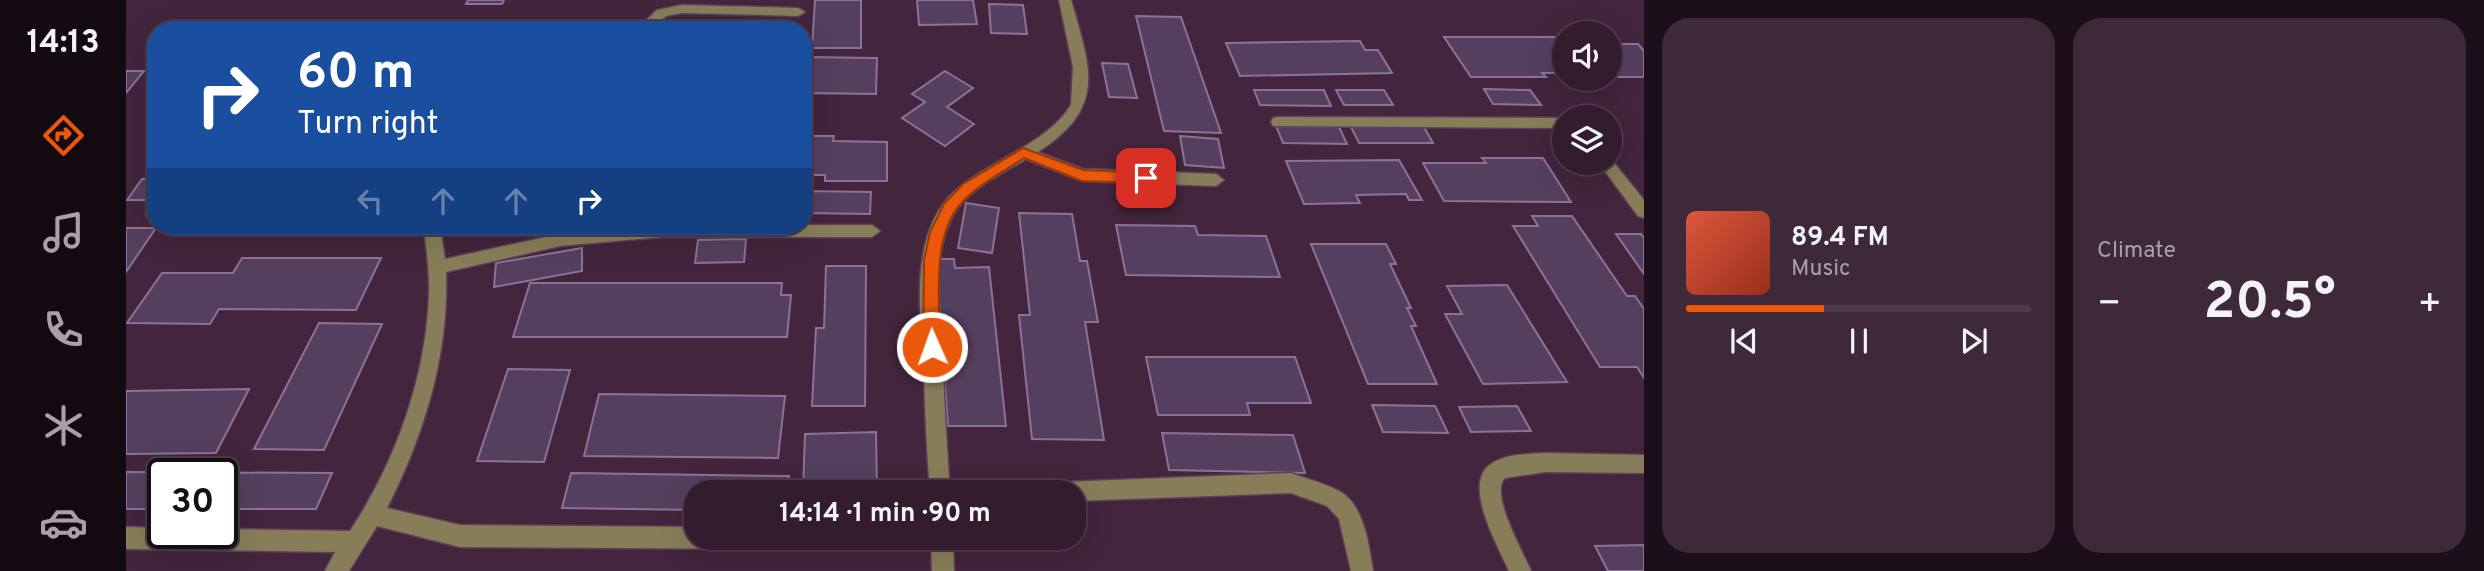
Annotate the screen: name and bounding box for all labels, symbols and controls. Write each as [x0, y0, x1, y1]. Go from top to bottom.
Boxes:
map controls [1552, 21, 1622, 175]
button: sound [1552, 21, 1622, 91]
text: 14:13 [26, 24, 100, 64]
text: 60 m [297, 44, 415, 106]
icon: right [182, 49, 273, 140]
text: Turn right [297, 105, 439, 145]
button: layers [1552, 105, 1622, 175]
icon: directions [39, 111, 88, 160]
pin [1116, 148, 1176, 208]
icon: arrive [1127, 159, 1165, 197]
icon: left [351, 182, 389, 220]
icon: ahead [424, 182, 462, 220]
icon: ahead [497, 182, 535, 220]
icon: right [570, 182, 608, 220]
icon: music [39, 208, 88, 257]
text: 89.4 FM [1791, 222, 1889, 255]
text: Climate [2097, 237, 2176, 266]
text: Music [1791, 255, 1851, 284]
text: 20.5° [2203, 271, 2336, 337]
text: − [2097, 281, 2122, 330]
text: + [2417, 281, 2442, 330]
icon: phone [39, 305, 88, 354]
position arrow [895, 310, 969, 384]
icon: previous [1725, 322, 1763, 360]
icon: pause [1840, 322, 1878, 360]
icon: next [1955, 322, 1993, 360]
icon: climate [39, 401, 88, 450]
speed limit sign: 30 [147, 458, 238, 549]
icon: car [39, 498, 88, 547]
text: 14:14 · 1 min · 90 m [779, 498, 991, 531]

